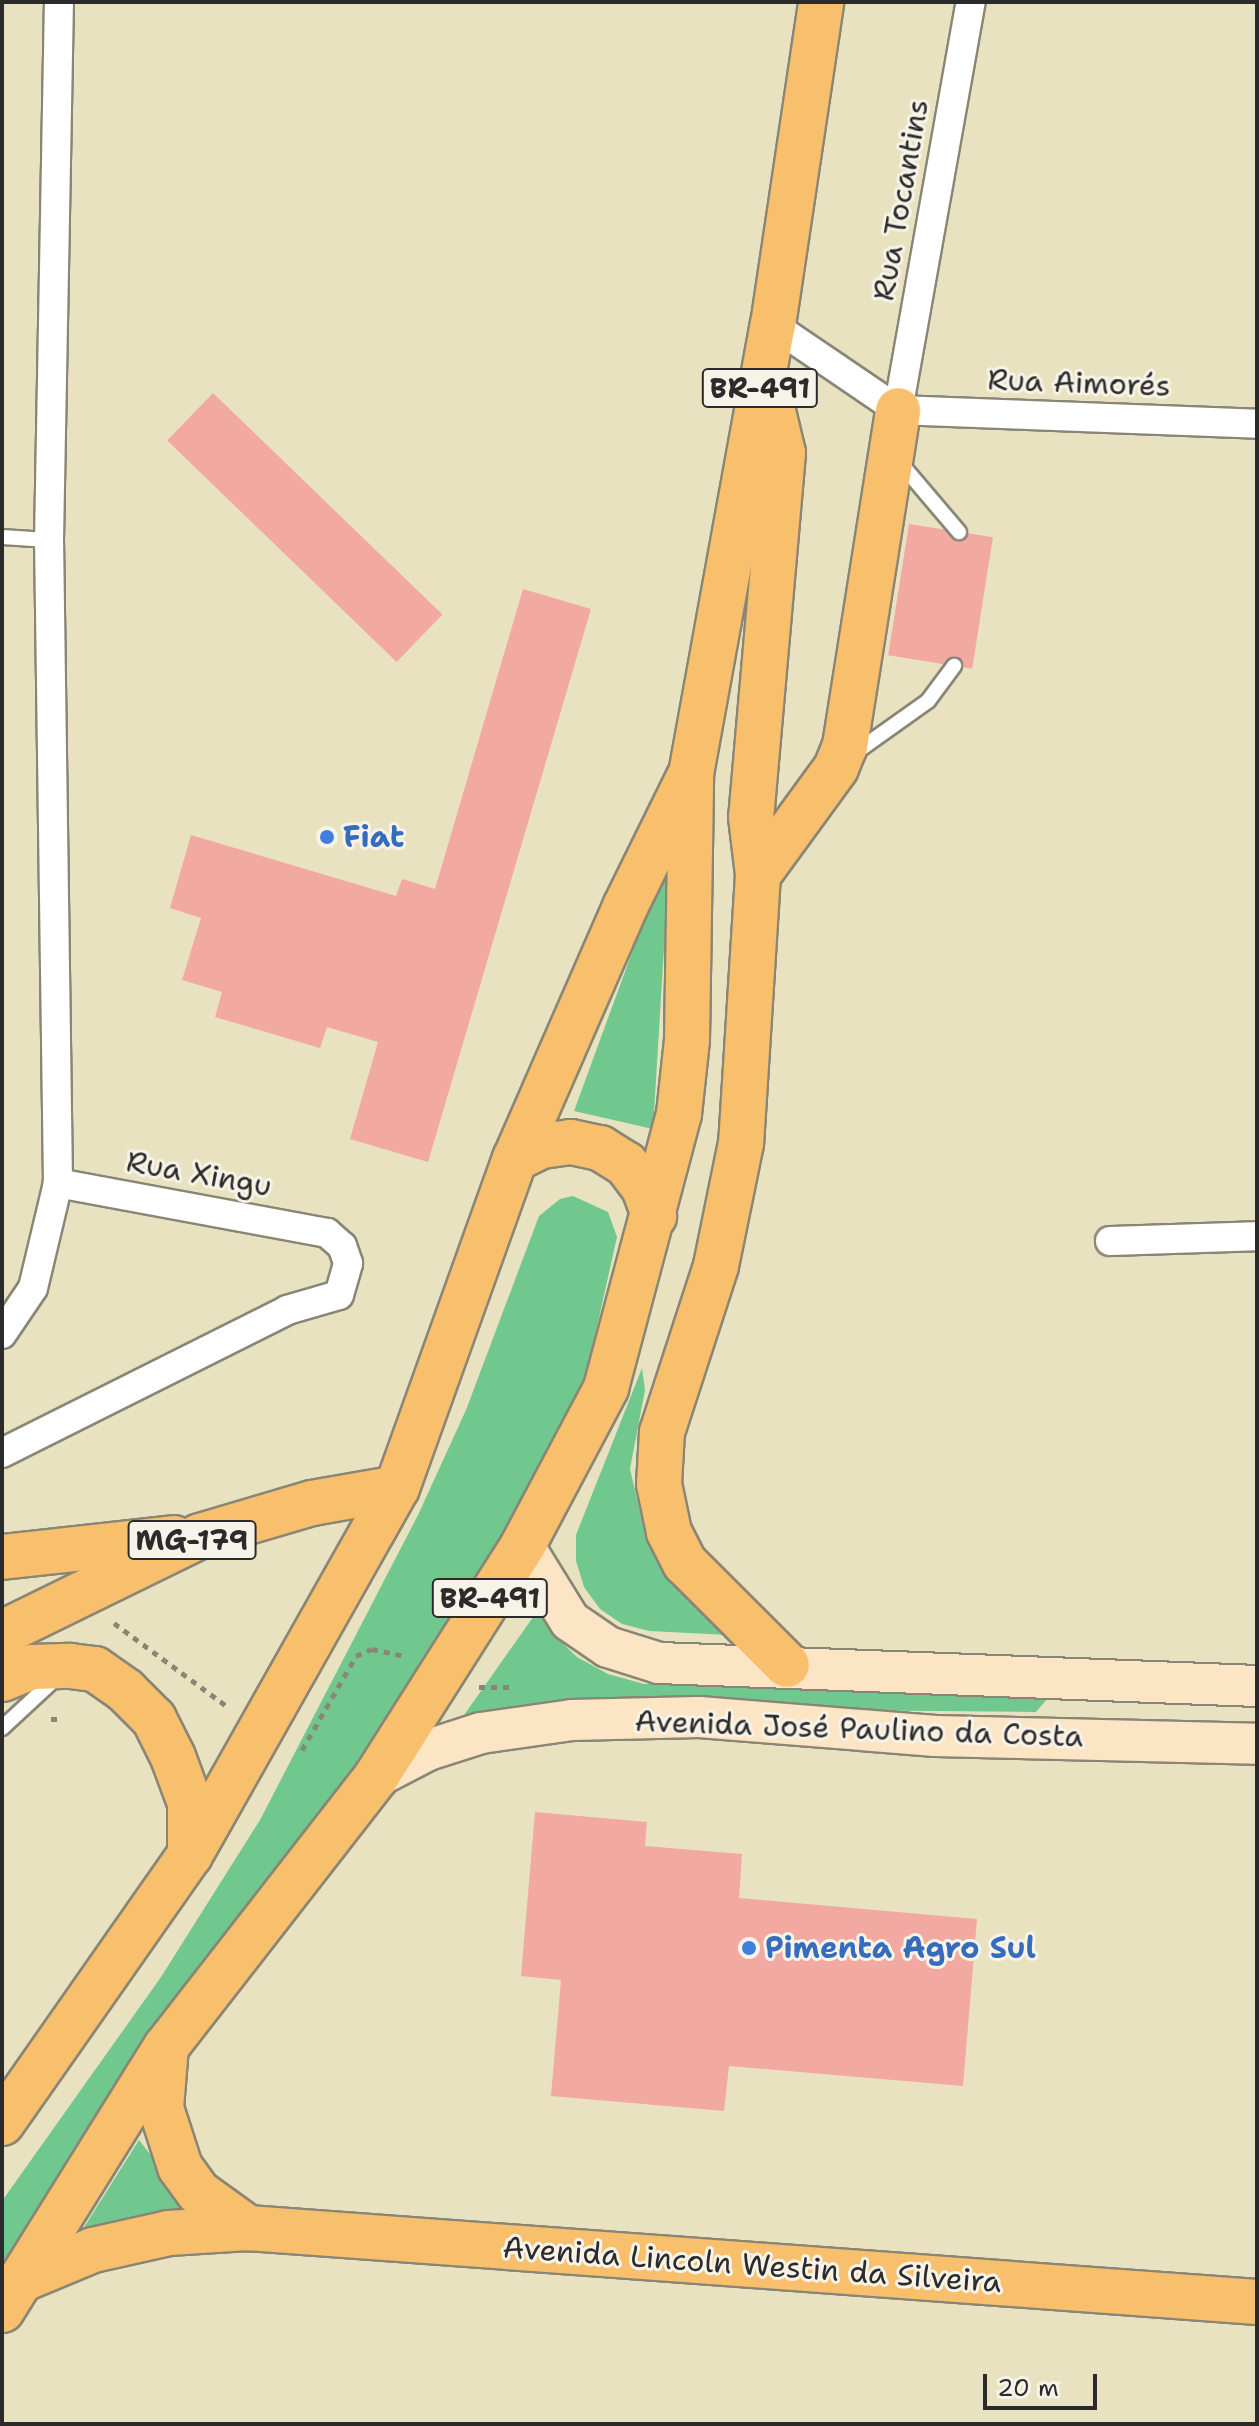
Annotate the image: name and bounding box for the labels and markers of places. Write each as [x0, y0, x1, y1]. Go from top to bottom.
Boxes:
place label: Fiat [343, 819, 404, 855]
marker: Fiat [318, 828, 336, 846]
place label: Pimenta Agro Sul [765, 1930, 1036, 1966]
marker: Pimenta Agro Sul [740, 1939, 758, 1957]

